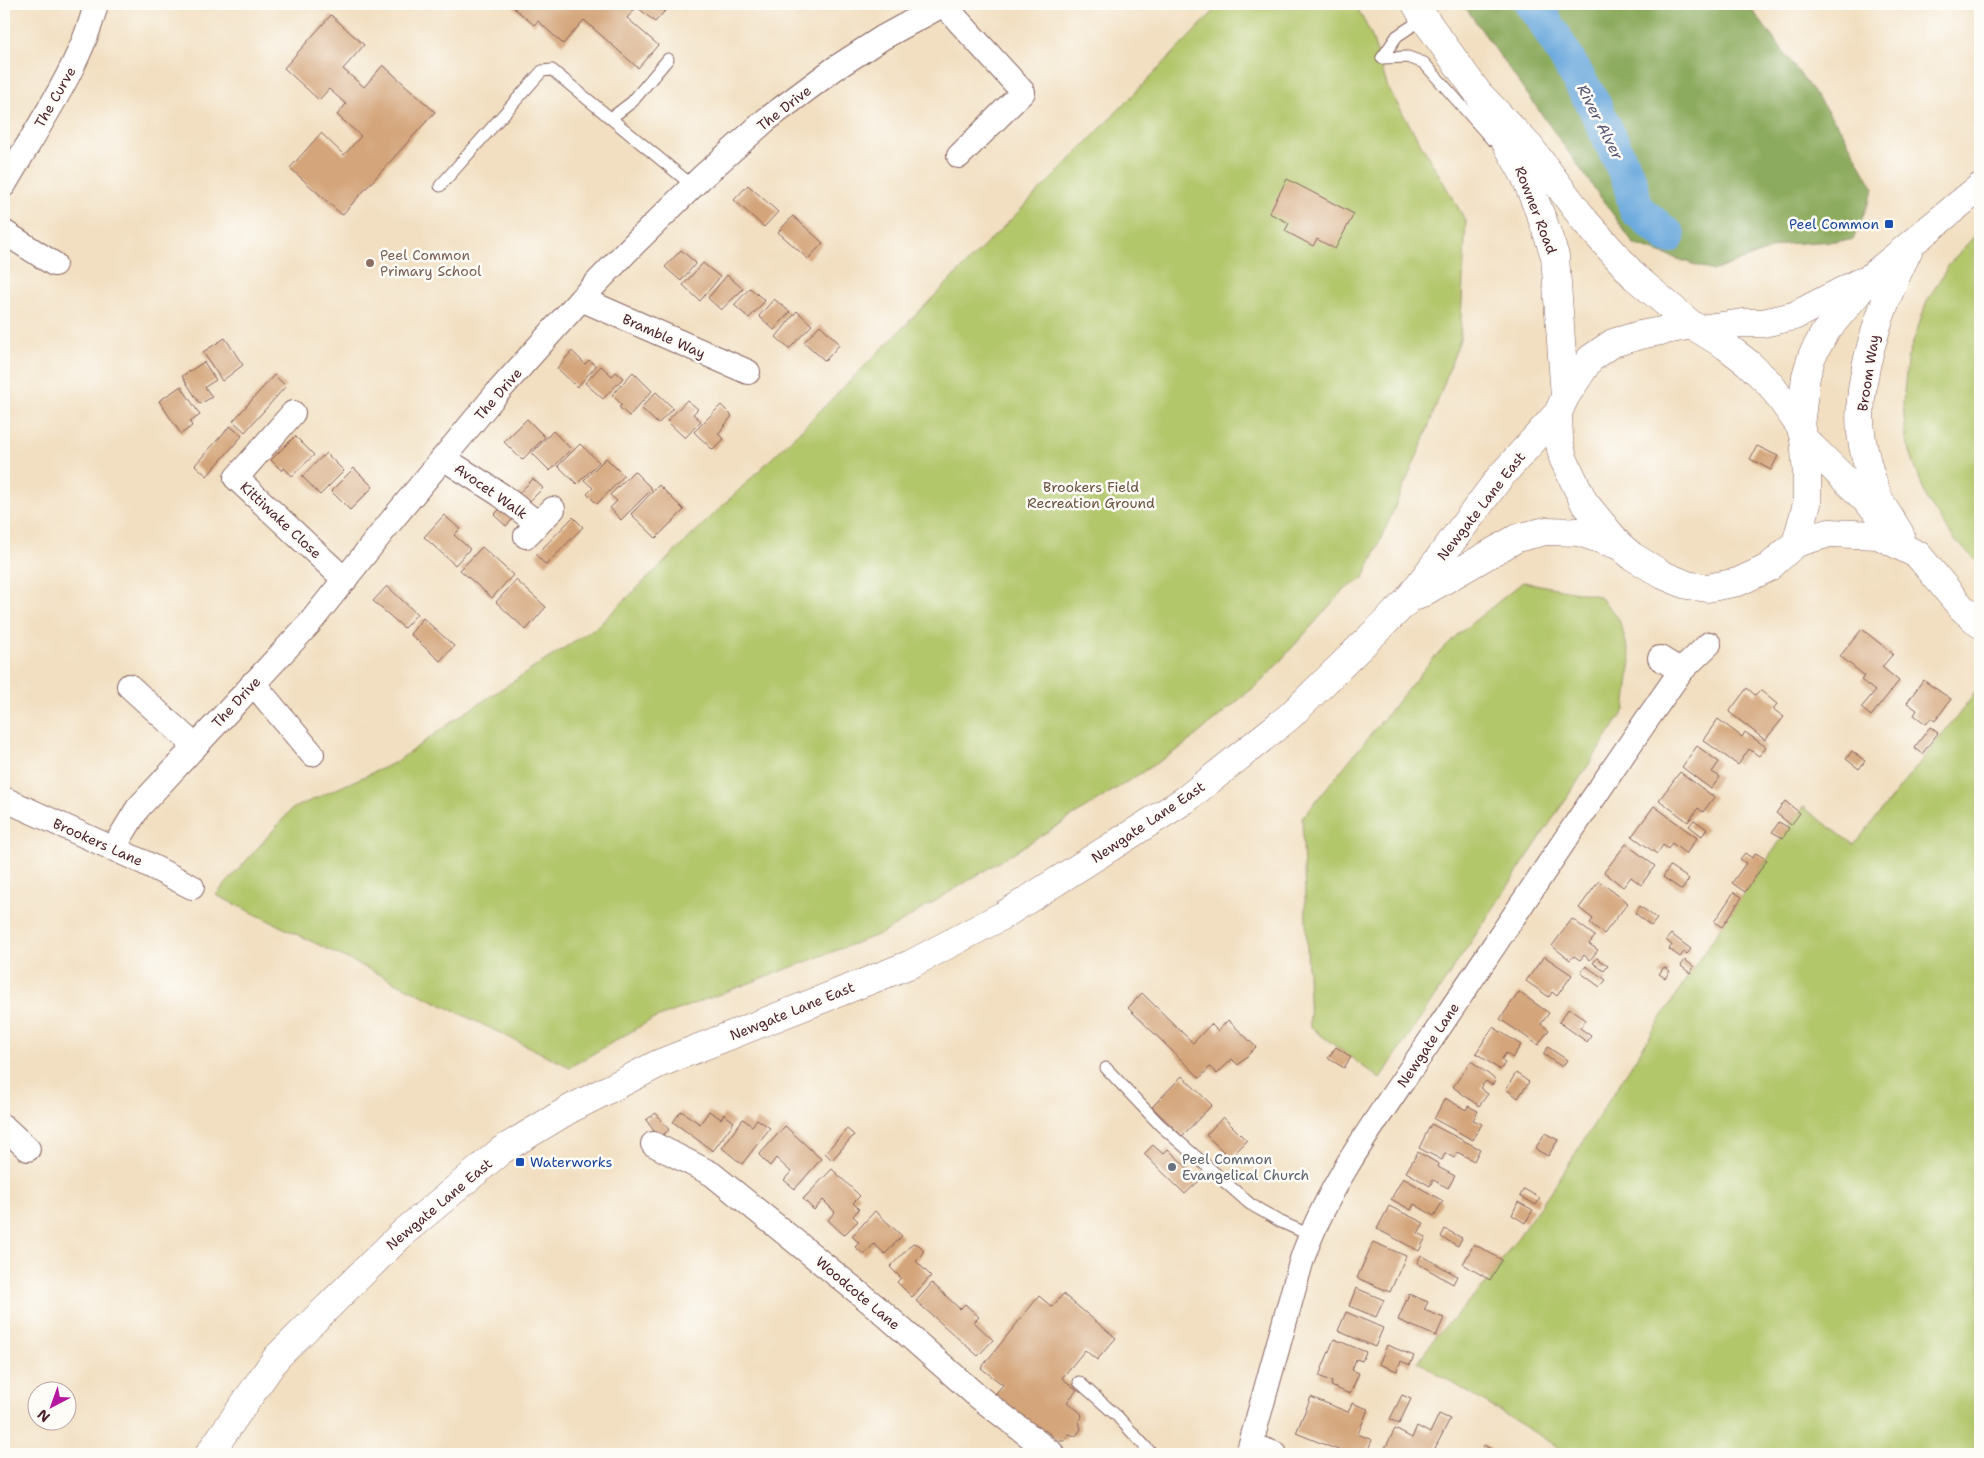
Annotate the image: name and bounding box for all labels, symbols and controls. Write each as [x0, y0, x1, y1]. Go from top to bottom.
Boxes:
street label: The Curve [30, 63, 80, 131]
street label: The Drive [753, 81, 815, 135]
water label: River Alver [1572, 81, 1628, 164]
street label: Rowner Road [1511, 164, 1561, 256]
place label: Peel Common [1789, 215, 1879, 233]
marker: Peel Common [1883, 218, 1895, 230]
place label: Peel Common Primary School [380, 246, 482, 280]
marker: Peel Common Primary School [364, 257, 376, 269]
street label: Bramble Way [620, 310, 708, 362]
street label: Broom Way [1853, 333, 1883, 413]
street label: The Drive [470, 364, 526, 424]
street label: Newgate Lane East [1433, 448, 1529, 564]
street label: Avocet Walk [451, 459, 531, 523]
street label: Kittiwake Close [237, 478, 325, 562]
park label: Brookers Field Recreation Ground [1027, 478, 1155, 512]
street label: The Drive [208, 673, 264, 731]
street label: Newgate Lane East [1088, 777, 1208, 867]
street label: Brookers Lane [50, 814, 146, 870]
street label: Newgate Lane East [727, 978, 857, 1044]
street label: Newgate Lane [1393, 999, 1463, 1091]
place label: Peel Common Evangelical Church [1182, 1150, 1309, 1184]
place label: Waterworks [530, 1153, 613, 1171]
street label: Newgate Lane East [382, 1154, 496, 1254]
marker: Waterworks [514, 1156, 526, 1168]
marker: Peel Common Evangelical Church [1166, 1161, 1178, 1173]
street label: Woodcote Lane [812, 1252, 904, 1334]
north arrow [28, 1380, 78, 1430]
text: N [33, 1405, 54, 1426]

